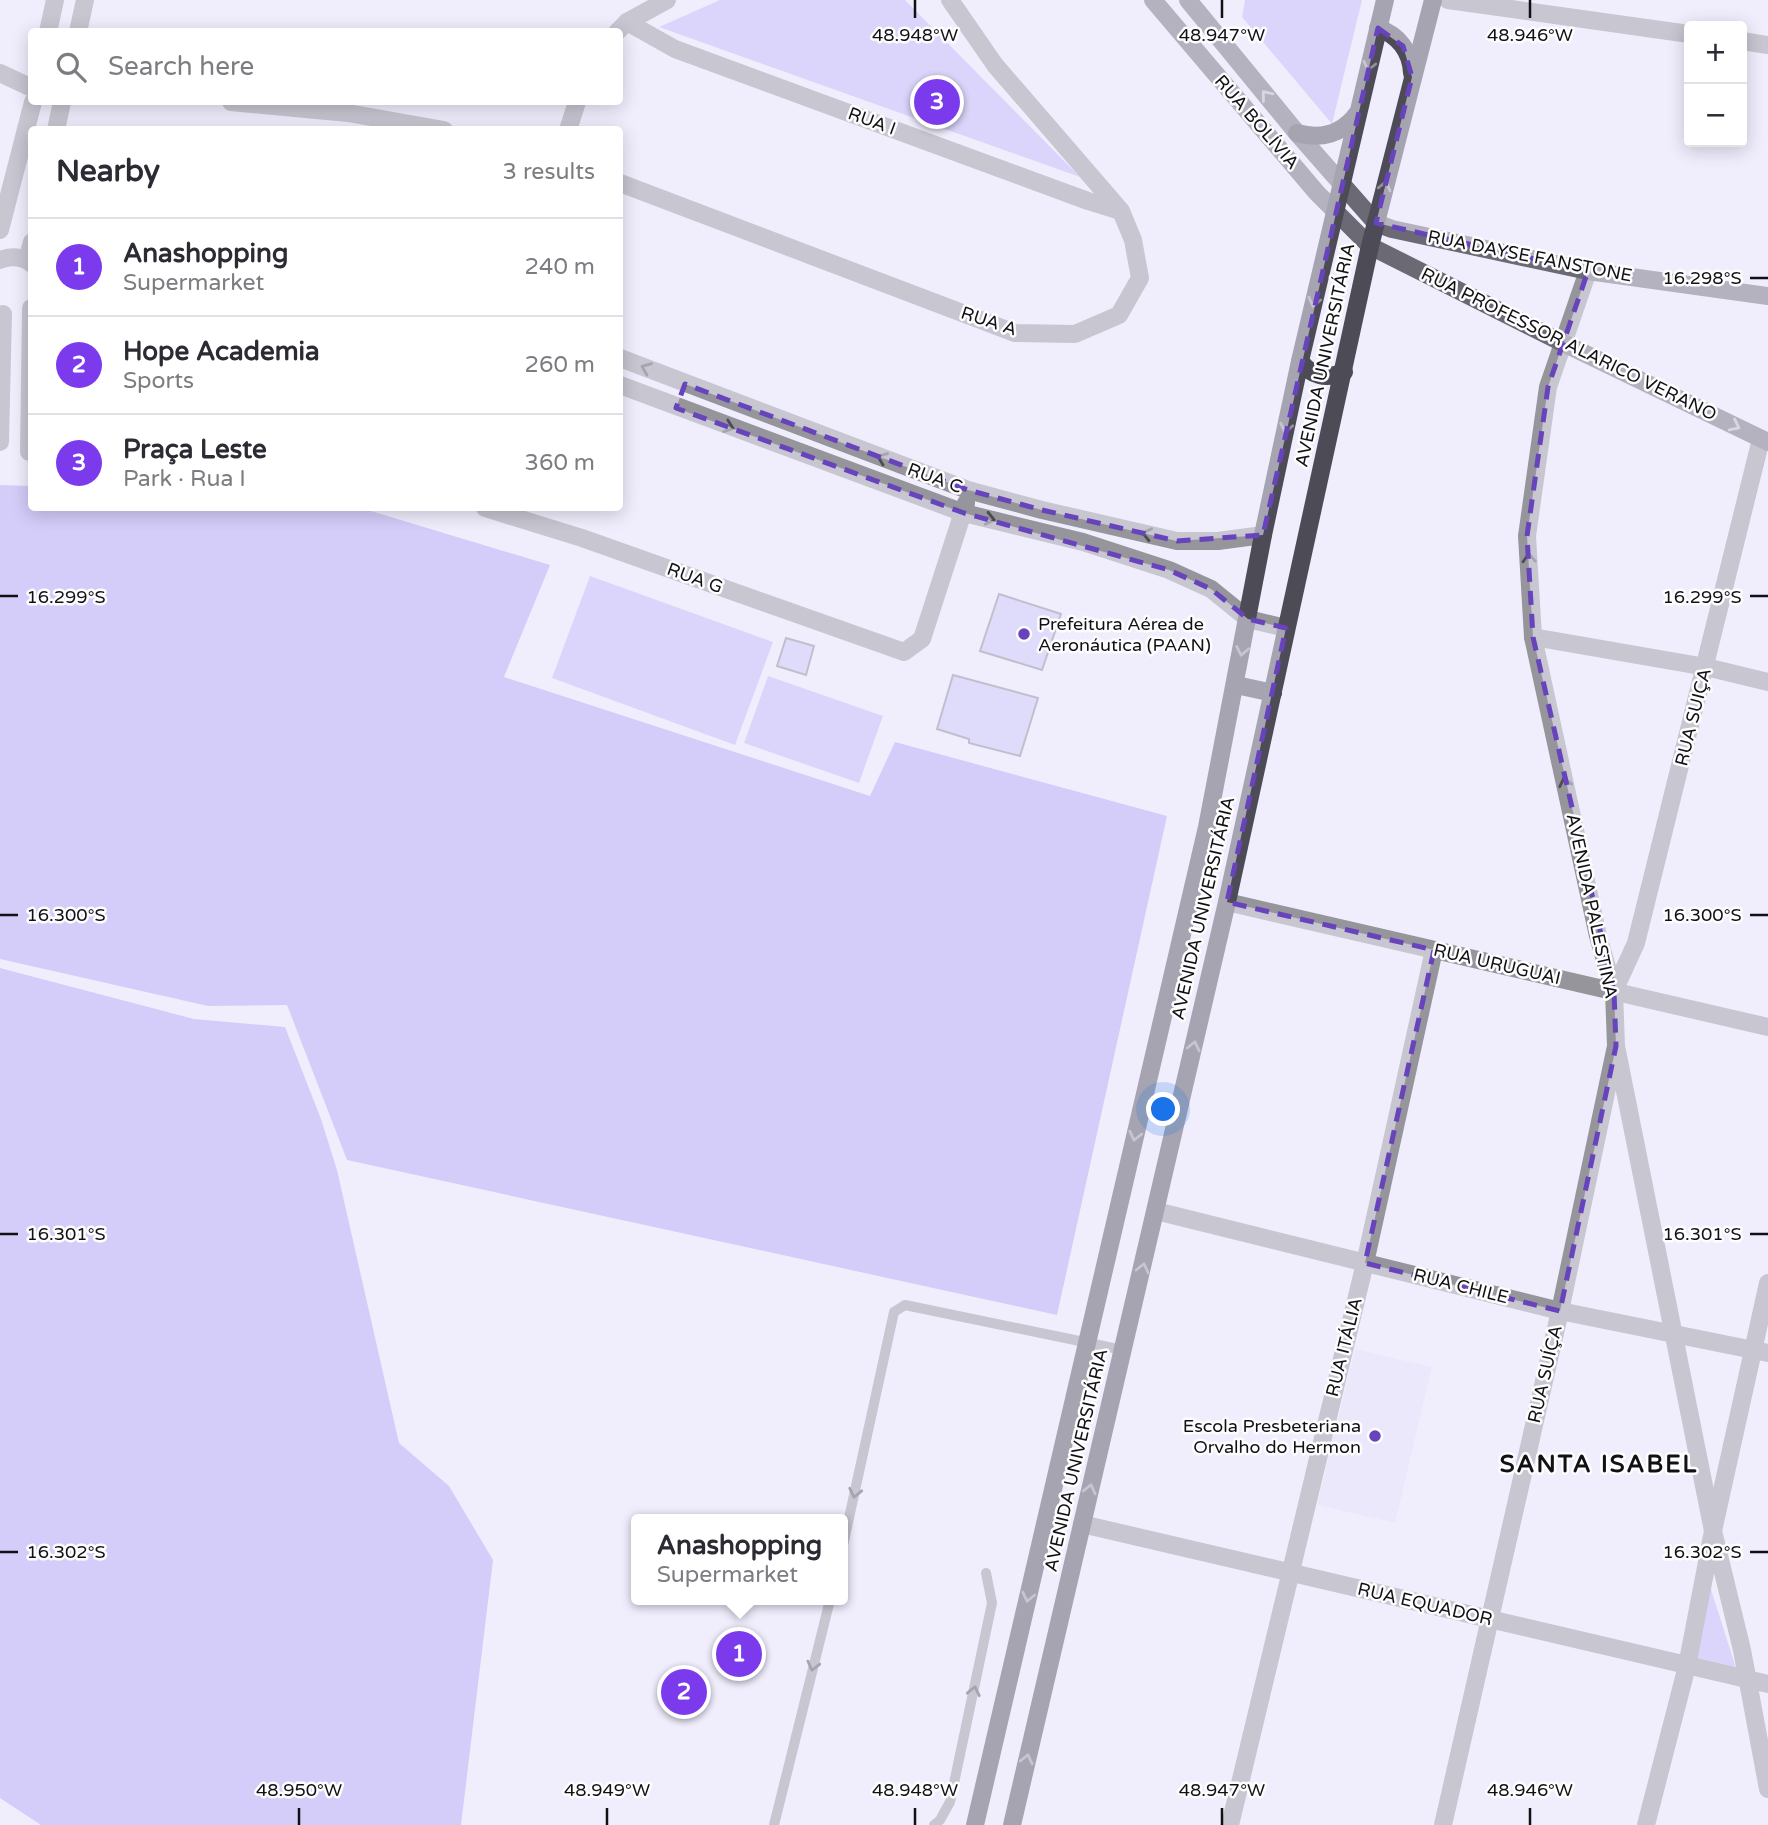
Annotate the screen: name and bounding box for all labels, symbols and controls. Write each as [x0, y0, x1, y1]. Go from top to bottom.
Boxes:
map controls [1684, 21, 1747, 147]
button: + [1684, 21, 1747, 84]
text: 48.948°W [872, 24, 958, 46]
text: 48.947°W [1179, 24, 1265, 46]
text: 48.946°W [1487, 24, 1573, 46]
search box [28, 28, 623, 105]
icon: search [52, 48, 90, 86]
text: Search here [108, 51, 254, 82]
one-way arrow [1362, 60, 1377, 72]
street label: RUA BOLÍVIA [1210, 70, 1304, 174]
pin: 3 [914, 76, 960, 128]
button: − [1684, 84, 1747, 147]
one-way arrow [1262, 91, 1274, 104]
street label: RUA I [845, 102, 899, 140]
text: Nearby [56, 153, 160, 190]
text: 3 results [502, 158, 595, 186]
one-way arrow [1377, 180, 1391, 192]
street label: RUA DAYSE FANSTONE [1426, 225, 1634, 287]
text: Anashopping [123, 238, 288, 269]
street label: AVENIDA UNIVERSITÁRIA [1290, 241, 1360, 469]
text: 1 [72, 253, 86, 281]
text: 240 m [525, 253, 595, 281]
street label: RUA PROFESSOR ALARICO VERANO [1418, 263, 1720, 425]
text: 16.298°S [1662, 267, 1742, 289]
text: Supermarket [123, 269, 264, 297]
one-way arrow [1307, 296, 1322, 308]
street label: RUA A [958, 302, 1020, 340]
text: Hope Academia [123, 336, 320, 367]
text: 2 [72, 351, 86, 379]
text: 260 m [525, 351, 595, 379]
one-way arrow [641, 363, 653, 377]
text: Sports [123, 367, 194, 395]
one-way arrow [1728, 418, 1740, 432]
one-way arrow [723, 419, 735, 433]
one-way arrow [1279, 422, 1294, 434]
text: Praça Leste [123, 434, 267, 465]
text: 3 [72, 449, 86, 477]
text: 360 m [525, 449, 595, 477]
one-way arrow [876, 452, 888, 466]
street label: RUA C [905, 458, 965, 498]
text: Park · Rua I [123, 465, 246, 493]
one-way arrow [984, 511, 996, 525]
one-way arrow [1141, 528, 1153, 542]
one-way arrow [1521, 552, 1536, 563]
street label: RUA G [664, 558, 726, 598]
text: 16.299°S [26, 586, 106, 608]
text: 16.299°S [1662, 586, 1742, 608]
place label: Prefeitura Aérea de Aeronáutica (PAAN) [1038, 613, 1211, 656]
marker: Prefeitura Aérea de Aeronáutica (PAAN) [1016, 626, 1032, 642]
one-way arrow [1235, 645, 1250, 657]
street label: RUA SUIÇA [1670, 666, 1716, 768]
one-way arrow [1558, 776, 1573, 788]
street label: AVENIDA UNIVERSITÁRIA [1167, 794, 1239, 1022]
street label: AVENIDA PALESTINA [1562, 812, 1622, 1000]
text: 16.300°S [26, 904, 106, 926]
text: 16.300°S [1662, 904, 1742, 926]
street label: RUA URUGUAI [1431, 939, 1563, 989]
one-way arrow [1185, 1040, 1200, 1052]
your location [1146, 1092, 1180, 1126]
one-way arrow [1129, 1130, 1143, 1142]
text: 16.301°S [26, 1223, 106, 1245]
text: 16.301°S [1662, 1223, 1742, 1245]
one-way arrow [1134, 1262, 1149, 1274]
street label: RUA CHILE [1411, 1264, 1511, 1308]
street label: RUA ITÁLIA [1321, 1295, 1367, 1399]
street label: RUA SUÍÇA [1523, 1323, 1567, 1425]
street label: AVENIDA UNIVERSITÁRIA [1040, 1346, 1112, 1574]
place label: Escola Presbeteriana Orvalho do Hermon [1183, 1415, 1361, 1458]
marker: Escola Presbeteriana Orvalho do Hermon [1367, 1428, 1383, 1444]
district label: SANTA ISABEL [1500, 1450, 1698, 1479]
one-way arrow [1082, 1483, 1097, 1495]
one-way arrow [848, 1487, 863, 1499]
popup [631, 1514, 848, 1605]
text: Anashopping [657, 1530, 822, 1561]
text: 16.302°S [26, 1541, 106, 1563]
text: 16.302°S [1662, 1541, 1742, 1563]
text: Supermarket [657, 1561, 798, 1589]
street label: RUA EQUADOR [1355, 1578, 1495, 1630]
one-way arrow [1022, 1591, 1037, 1603]
pin: 1 [716, 1628, 762, 1680]
one-way arrow [807, 1660, 822, 1672]
pin: 2 [661, 1666, 707, 1718]
one-way arrow [965, 1685, 980, 1697]
one-way arrow [1019, 1753, 1034, 1765]
text: 48.950°W [256, 1779, 342, 1801]
text: 48.949°W [564, 1779, 650, 1801]
text: 48.948°W [872, 1779, 958, 1801]
text: 48.947°W [1179, 1779, 1265, 1801]
text: 48.946°W [1487, 1779, 1573, 1801]

